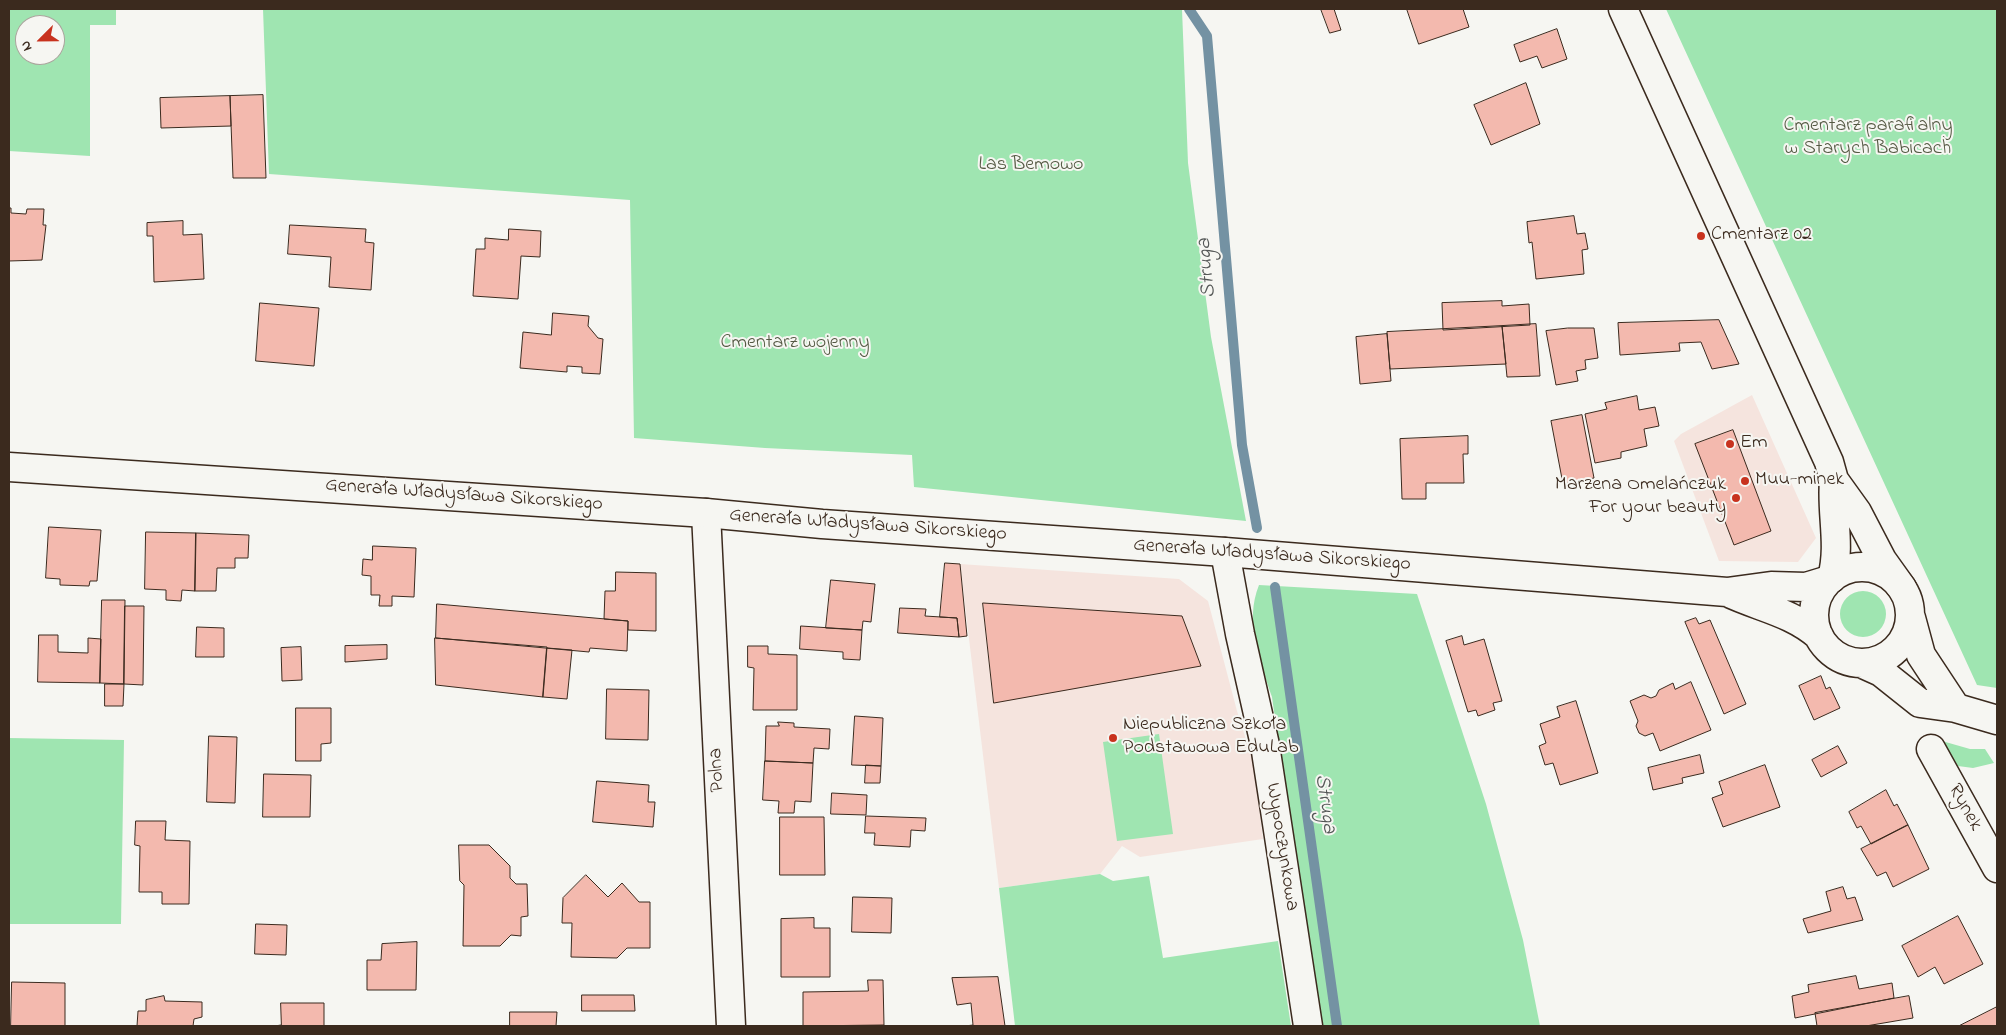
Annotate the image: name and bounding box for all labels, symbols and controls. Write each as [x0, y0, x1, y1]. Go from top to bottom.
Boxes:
north arrow [15, 15, 65, 65]
text: N [15, 37, 38, 54]
park label: Cmentarz parafialny w Starych Babicach [1783, 115, 1953, 162]
park label: Las Bemowo [978, 154, 1084, 178]
place label: Cmentarz 02 [1711, 224, 1812, 248]
marker: Cmentarz 02 [1695, 230, 1707, 242]
water label: Struga [1193, 237, 1223, 299]
park label: Cmentarz wojenny [720, 332, 870, 356]
place label: Em [1740, 432, 1768, 456]
marker: Em [1724, 438, 1736, 450]
place label: Muu-minek [1755, 469, 1844, 493]
street label: Generała Władysława Sikorskiego [325, 474, 603, 518]
place label: Marzena Omelańczuk For your beauty [1555, 474, 1726, 521]
marker: Muu-minek [1739, 475, 1751, 487]
marker: Marzena Omelańczuk For your beauty [1730, 492, 1742, 504]
street label: Generała Władysława Sikorskiego [729, 504, 1007, 548]
street label: Generała Władysława Sikorskiego [1133, 534, 1411, 578]
place label: Niepubliczna Szkoła Podstawowa EduLab [1123, 714, 1298, 761]
marker: Niepubliczna Szkoła Podstawowa EduLab [1107, 732, 1119, 744]
street label: Polna [705, 747, 731, 793]
water label: Struga [1307, 773, 1341, 835]
street label: Rynek [1941, 780, 1987, 836]
street label: Wypoczynkowa [1259, 781, 1303, 913]

